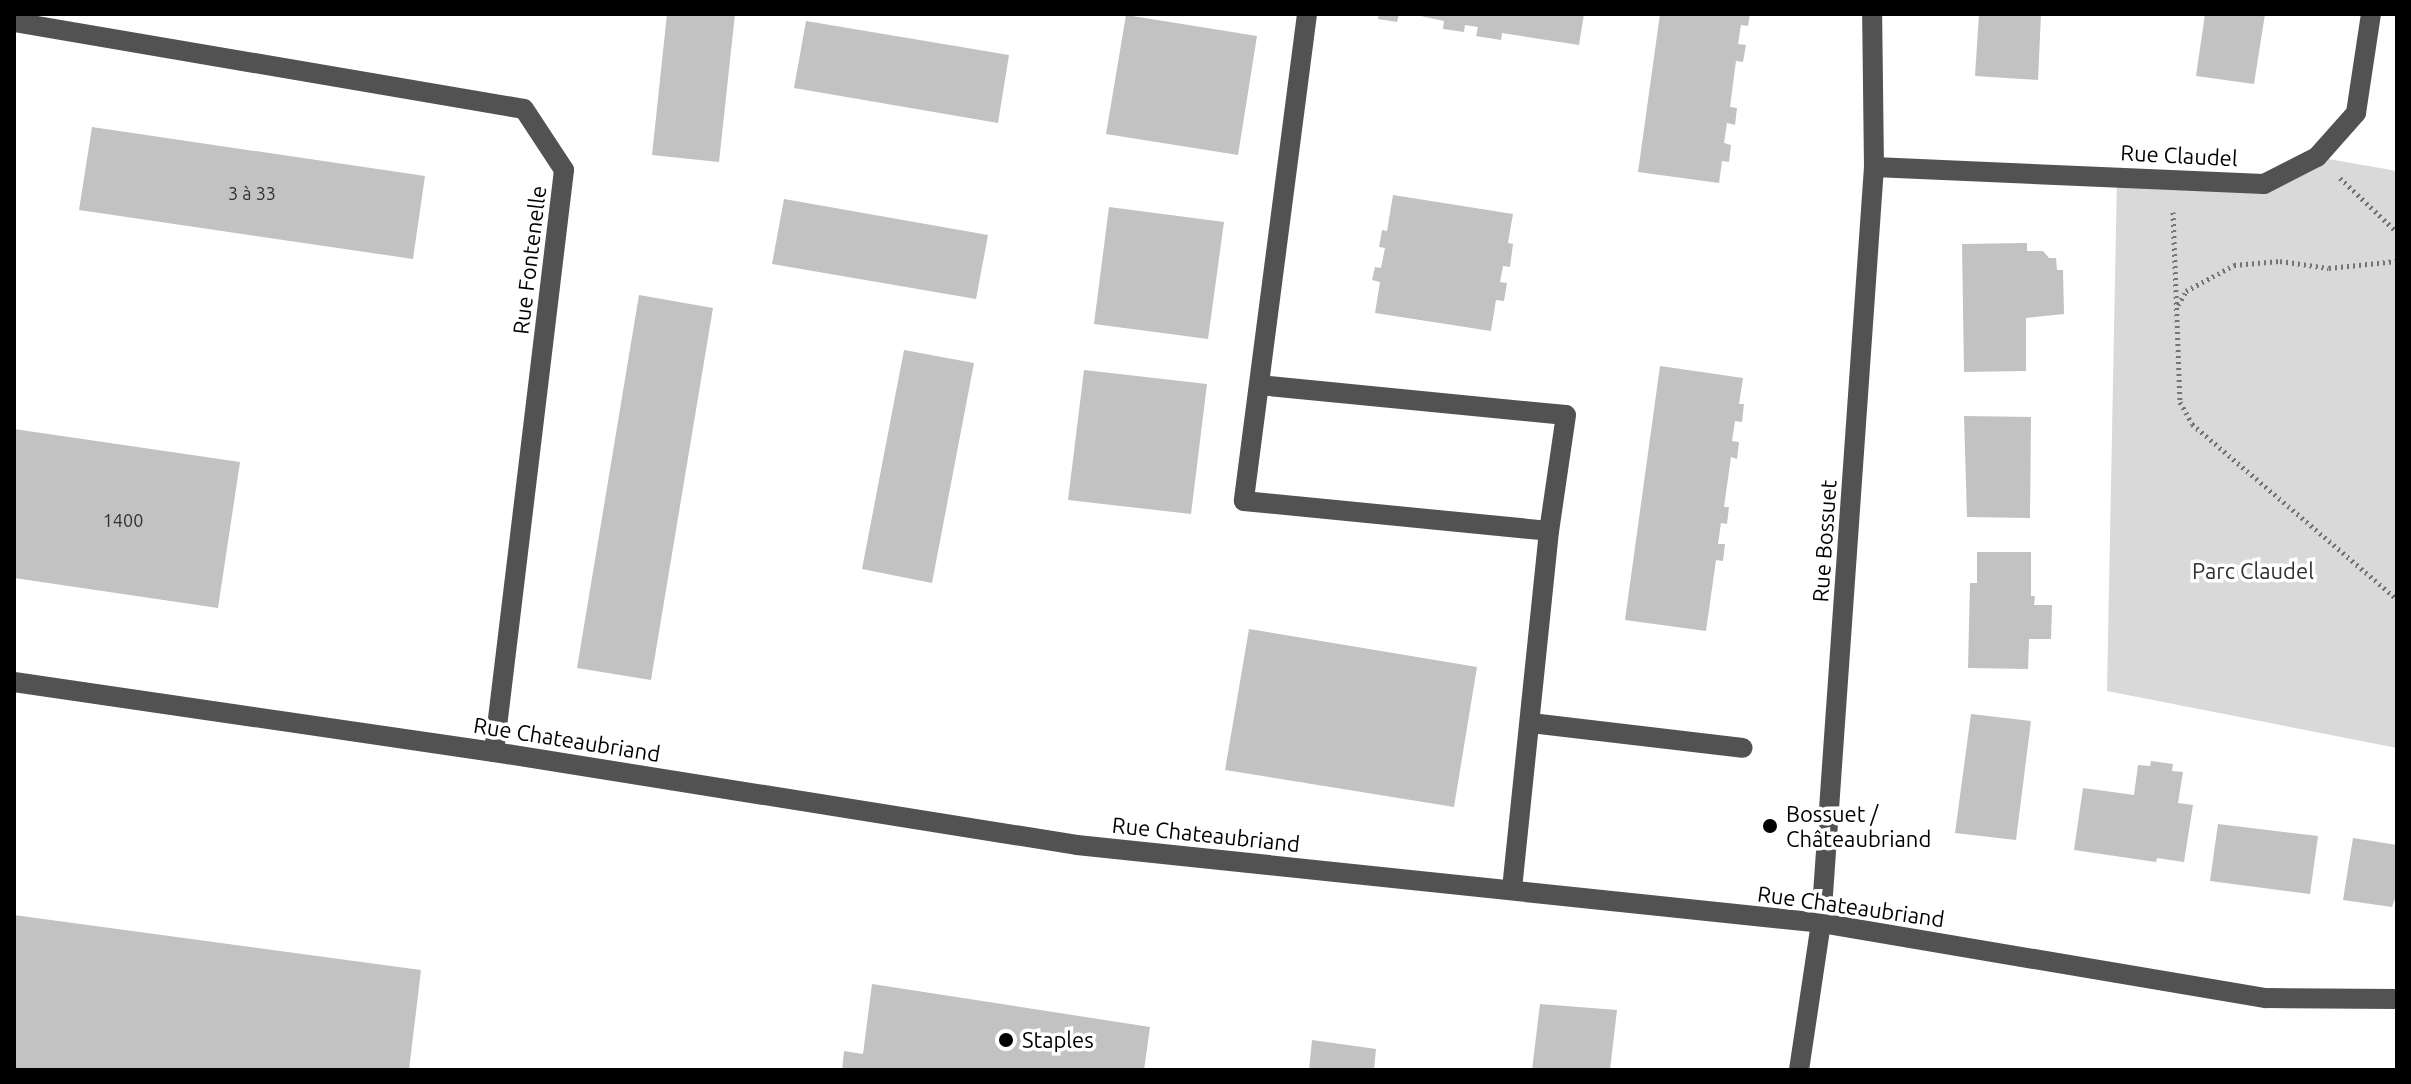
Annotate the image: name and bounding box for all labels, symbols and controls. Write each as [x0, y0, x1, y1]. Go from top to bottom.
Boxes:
street label: Rue Claudel [2120, 139, 2238, 171]
house number: 3 à 33 [228, 182, 276, 204]
street label: Rue Fontenelle [507, 184, 551, 336]
street label: Rue Bossuet [1807, 479, 1841, 603]
house number: 1400 [103, 509, 143, 531]
park label: Parc Claudel [2192, 558, 2314, 584]
street label: Rue Chateaubriand [472, 711, 662, 767]
place label: Bossuet / Châteaubriand [1786, 800, 1931, 852]
street label: Rue Chateaubriand [1111, 811, 1301, 857]
marker: Bossuet / Châteaubriand [1761, 817, 1779, 835]
street label: Rue Chateaubriand [1756, 880, 1946, 932]
place label: Staples [1022, 1027, 1094, 1053]
marker: Staples [997, 1031, 1015, 1049]

